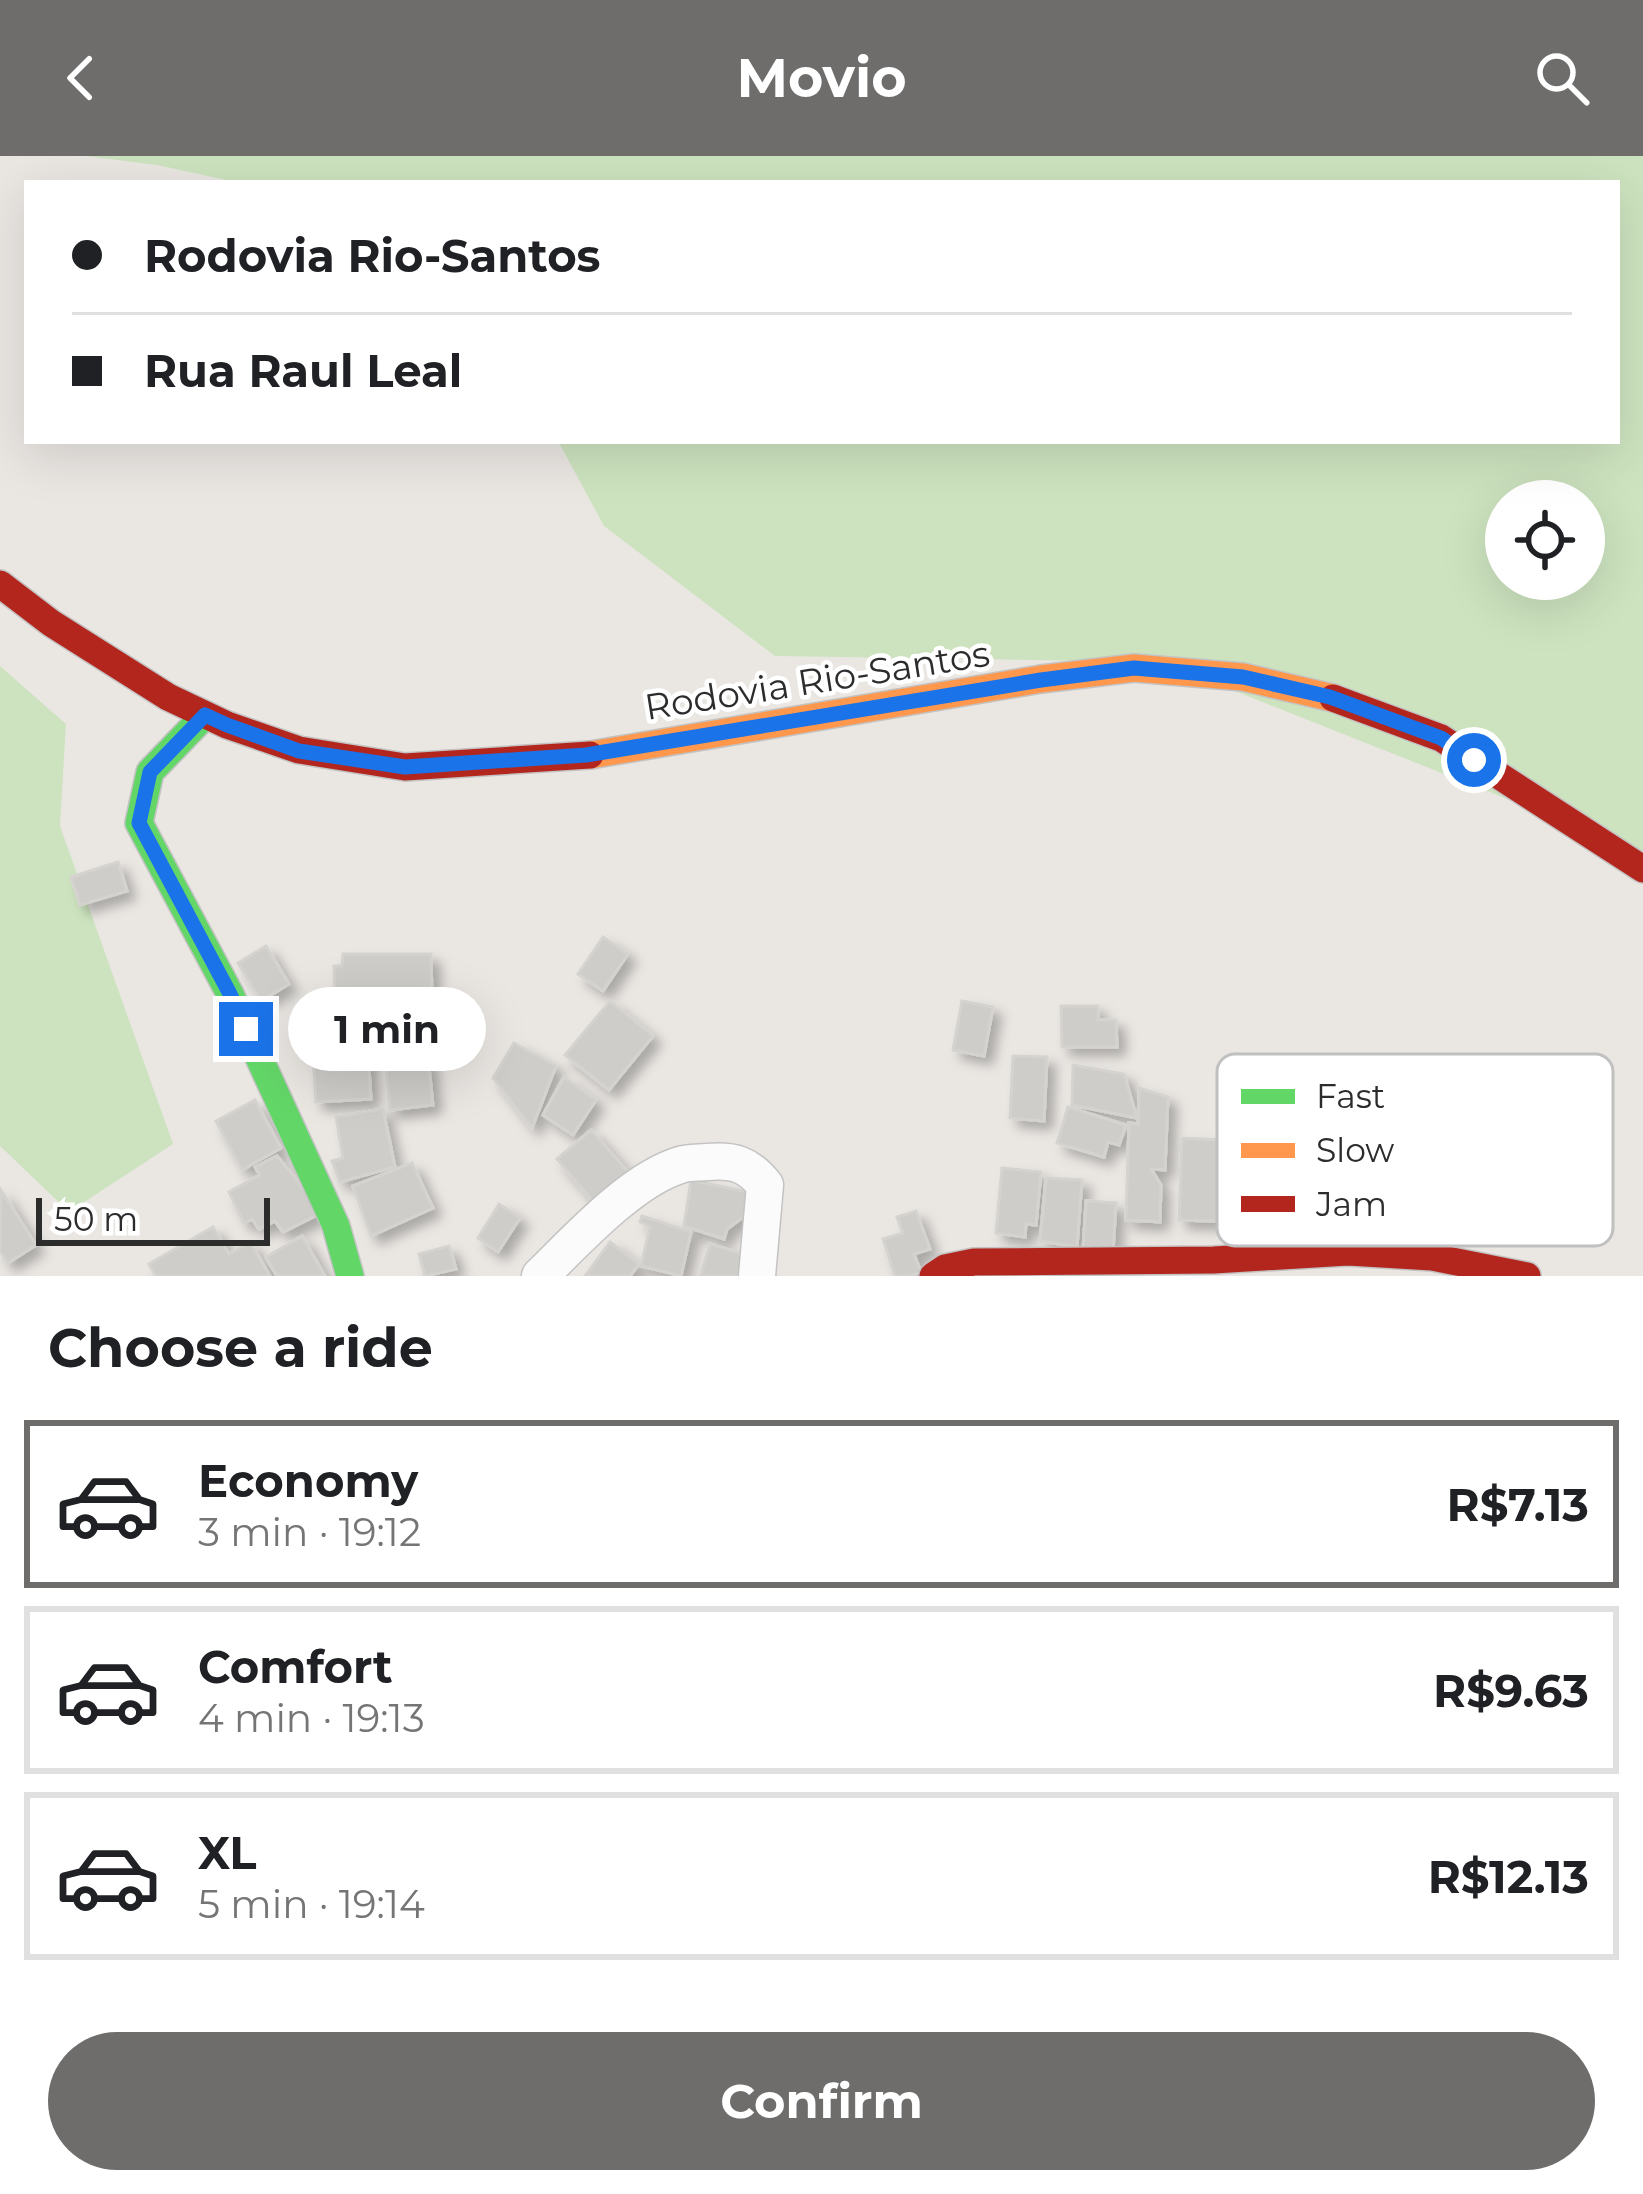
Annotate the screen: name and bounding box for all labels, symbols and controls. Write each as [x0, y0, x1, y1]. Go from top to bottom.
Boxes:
icon: back [48, 45, 114, 111]
text: Movio [736, 45, 907, 111]
icon: search [1529, 45, 1595, 111]
text: Rodovia Rio-Santos [144, 228, 601, 283]
text: Rua Raul Leal [144, 343, 462, 398]
map controls [1485, 480, 1605, 600]
button: locate [1485, 480, 1605, 600]
street label: Rodovia Rio-Santos [641, 631, 993, 729]
route start [1447, 733, 1501, 787]
callout: 1 min [288, 987, 486, 1071]
route end [219, 1002, 273, 1056]
text: 1 min [334, 1005, 440, 1053]
legend [1217, 1054, 1613, 1246]
text: Fast [1316, 1076, 1385, 1116]
text: Slow [1316, 1130, 1394, 1170]
text: Jam [1315, 1184, 1387, 1224]
scale bar [36, 1192, 270, 1245]
text: 50 m [54, 1199, 138, 1239]
text: Choose a ride [48, 1315, 433, 1381]
icon: car [54, 1450, 162, 1558]
text: Economy [198, 1453, 418, 1508]
text: R$7.13 [1447, 1477, 1589, 1532]
text: 3 min · 19:12 [198, 1508, 421, 1556]
icon: car [54, 1636, 162, 1744]
text: Comfort [198, 1639, 393, 1694]
text: R$9.63 [1433, 1663, 1589, 1718]
text: 4 min · 19:13 [198, 1694, 425, 1742]
icon: car [54, 1822, 162, 1930]
text: XL [198, 1825, 256, 1880]
text: R$12.13 [1428, 1849, 1589, 1904]
text: 5 min · 19:14 [198, 1880, 425, 1928]
button: Confirm [48, 2032, 1595, 2170]

